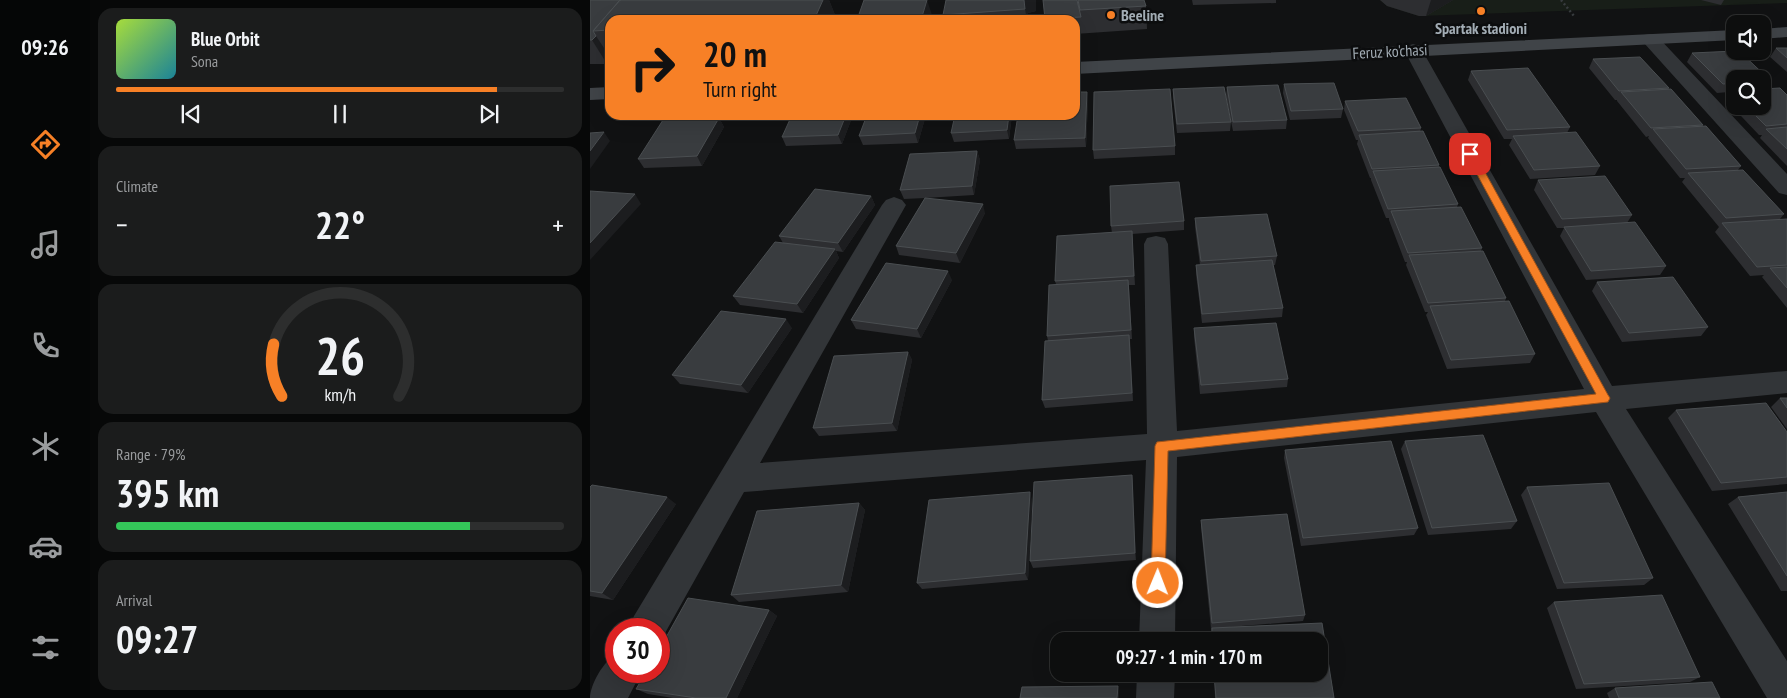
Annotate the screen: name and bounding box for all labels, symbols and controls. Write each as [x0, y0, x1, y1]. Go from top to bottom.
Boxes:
place label: Beeline [1121, 5, 1164, 25]
marker: Spartak stadioni [1475, 5, 1487, 17]
marker: Beeline [1105, 9, 1117, 21]
map controls [1726, 15, 1771, 115]
button: sound [1726, 15, 1771, 60]
place label: Spartak stadioni [1435, 18, 1527, 38]
text: Blue Orbit [191, 27, 260, 51]
text: 20 m [703, 31, 767, 77]
text: 09:26 [21, 33, 69, 61]
icon: right [620, 35, 685, 100]
street label: Feruz ko'chasi [1352, 39, 1428, 63]
text: Sona [191, 51, 218, 71]
button: search [1726, 70, 1771, 115]
text: Turn right [703, 75, 777, 103]
icon: previous [177, 100, 205, 128]
icon: pause [326, 100, 354, 128]
icon: next [475, 100, 503, 128]
icon: directions [28, 127, 63, 162]
pin [1449, 133, 1491, 175]
icon: arrive [1456, 140, 1484, 168]
text: Climate [116, 176, 158, 196]
text: 22° [315, 200, 365, 249]
text: − [116, 206, 128, 243]
text: + [552, 206, 564, 243]
icon: music [28, 227, 63, 262]
text: 26 [315, 322, 365, 389]
icon: phone [28, 328, 63, 363]
text: km/h [324, 383, 356, 406]
icon: climate [28, 429, 63, 464]
text: Range · 79% [116, 444, 185, 464]
text: 395 km [116, 468, 219, 517]
icon: car [28, 529, 63, 564]
position arrow [1131, 556, 1183, 608]
text: Arrival [116, 590, 152, 610]
text: 09:27 [116, 614, 198, 663]
speed limit sign: 30 [605, 618, 670, 683]
icon: filters [28, 630, 63, 665]
text: 09:27 · 1 min · 170 m [1116, 645, 1262, 669]

